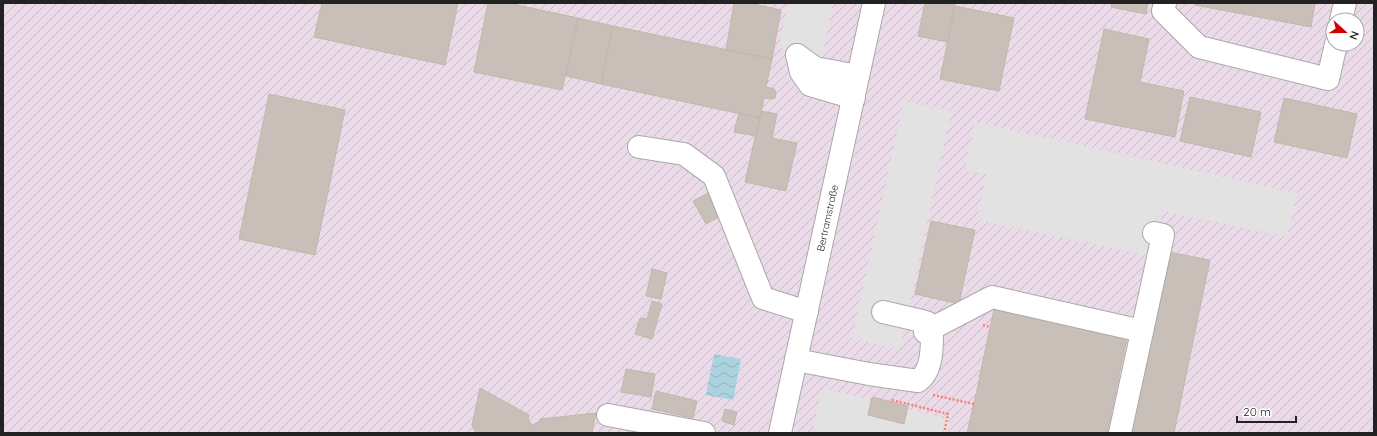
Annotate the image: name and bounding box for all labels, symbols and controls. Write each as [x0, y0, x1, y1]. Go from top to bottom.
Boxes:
north arrow [1325, 12, 1365, 52]
text: N [1346, 29, 1362, 42]
street label: Bertramstraße [814, 183, 841, 253]
scale bar [1237, 398, 1296, 424]
text: 20 m [1243, 404, 1271, 419]

